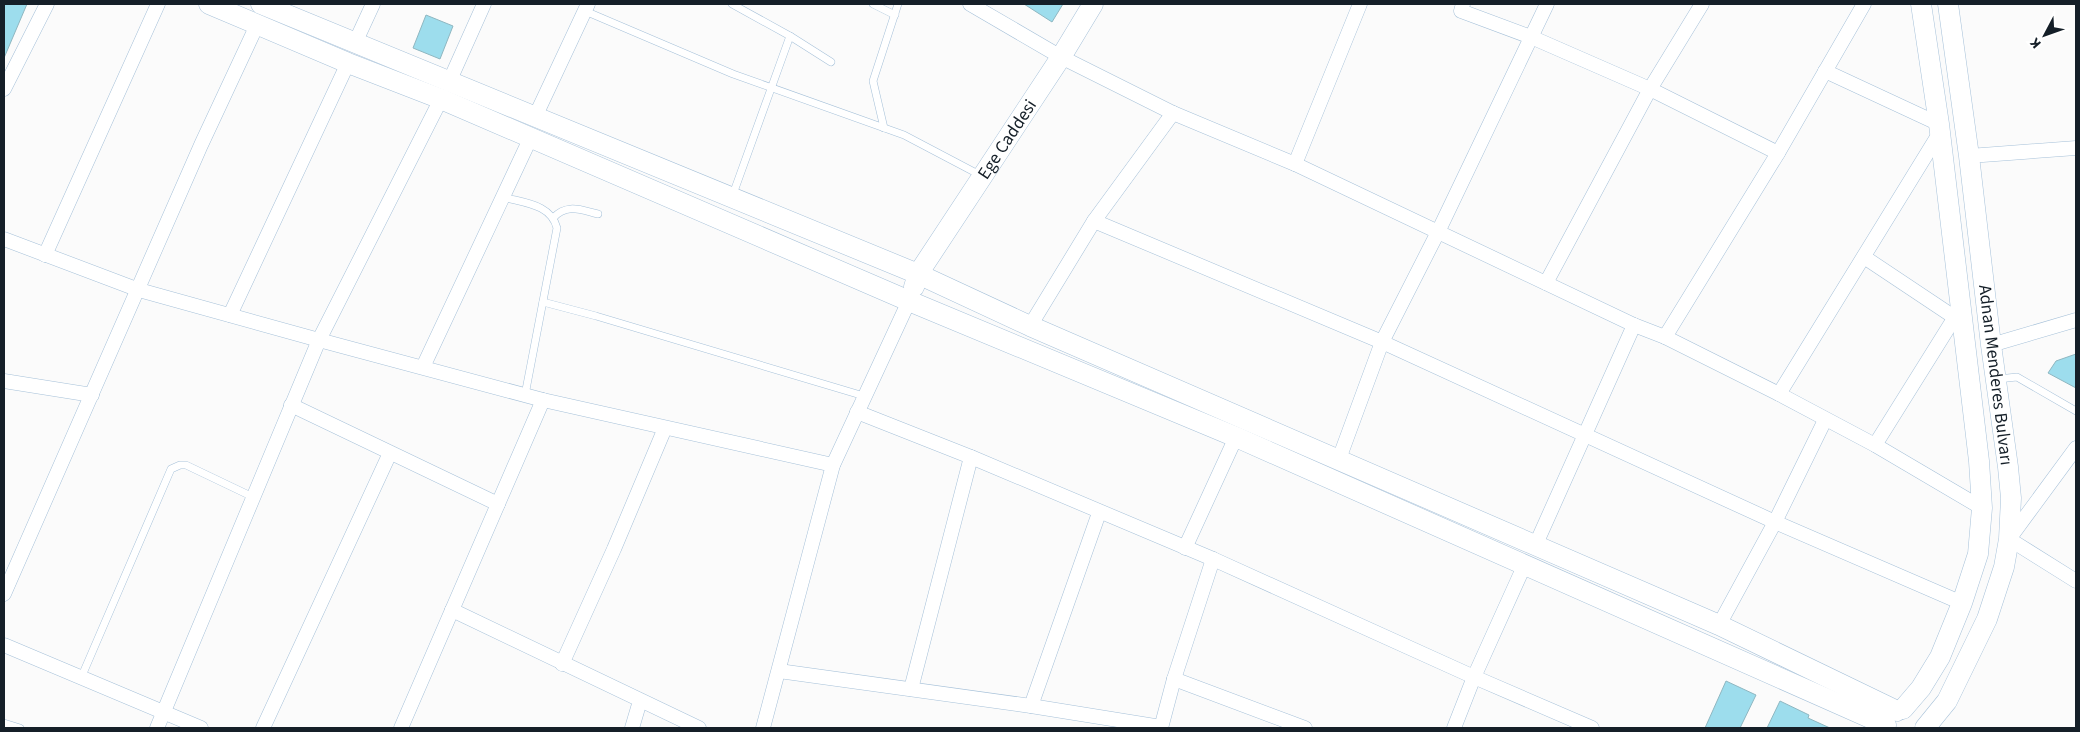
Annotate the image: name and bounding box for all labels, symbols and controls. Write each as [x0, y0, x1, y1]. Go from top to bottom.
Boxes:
north arrow [2020, 10, 2070, 60]
text: K [2025, 33, 2046, 53]
street label: Ege Caddesi [972, 95, 1043, 184]
street label: Adnan Menderes Bulvarı [1972, 283, 2019, 467]

